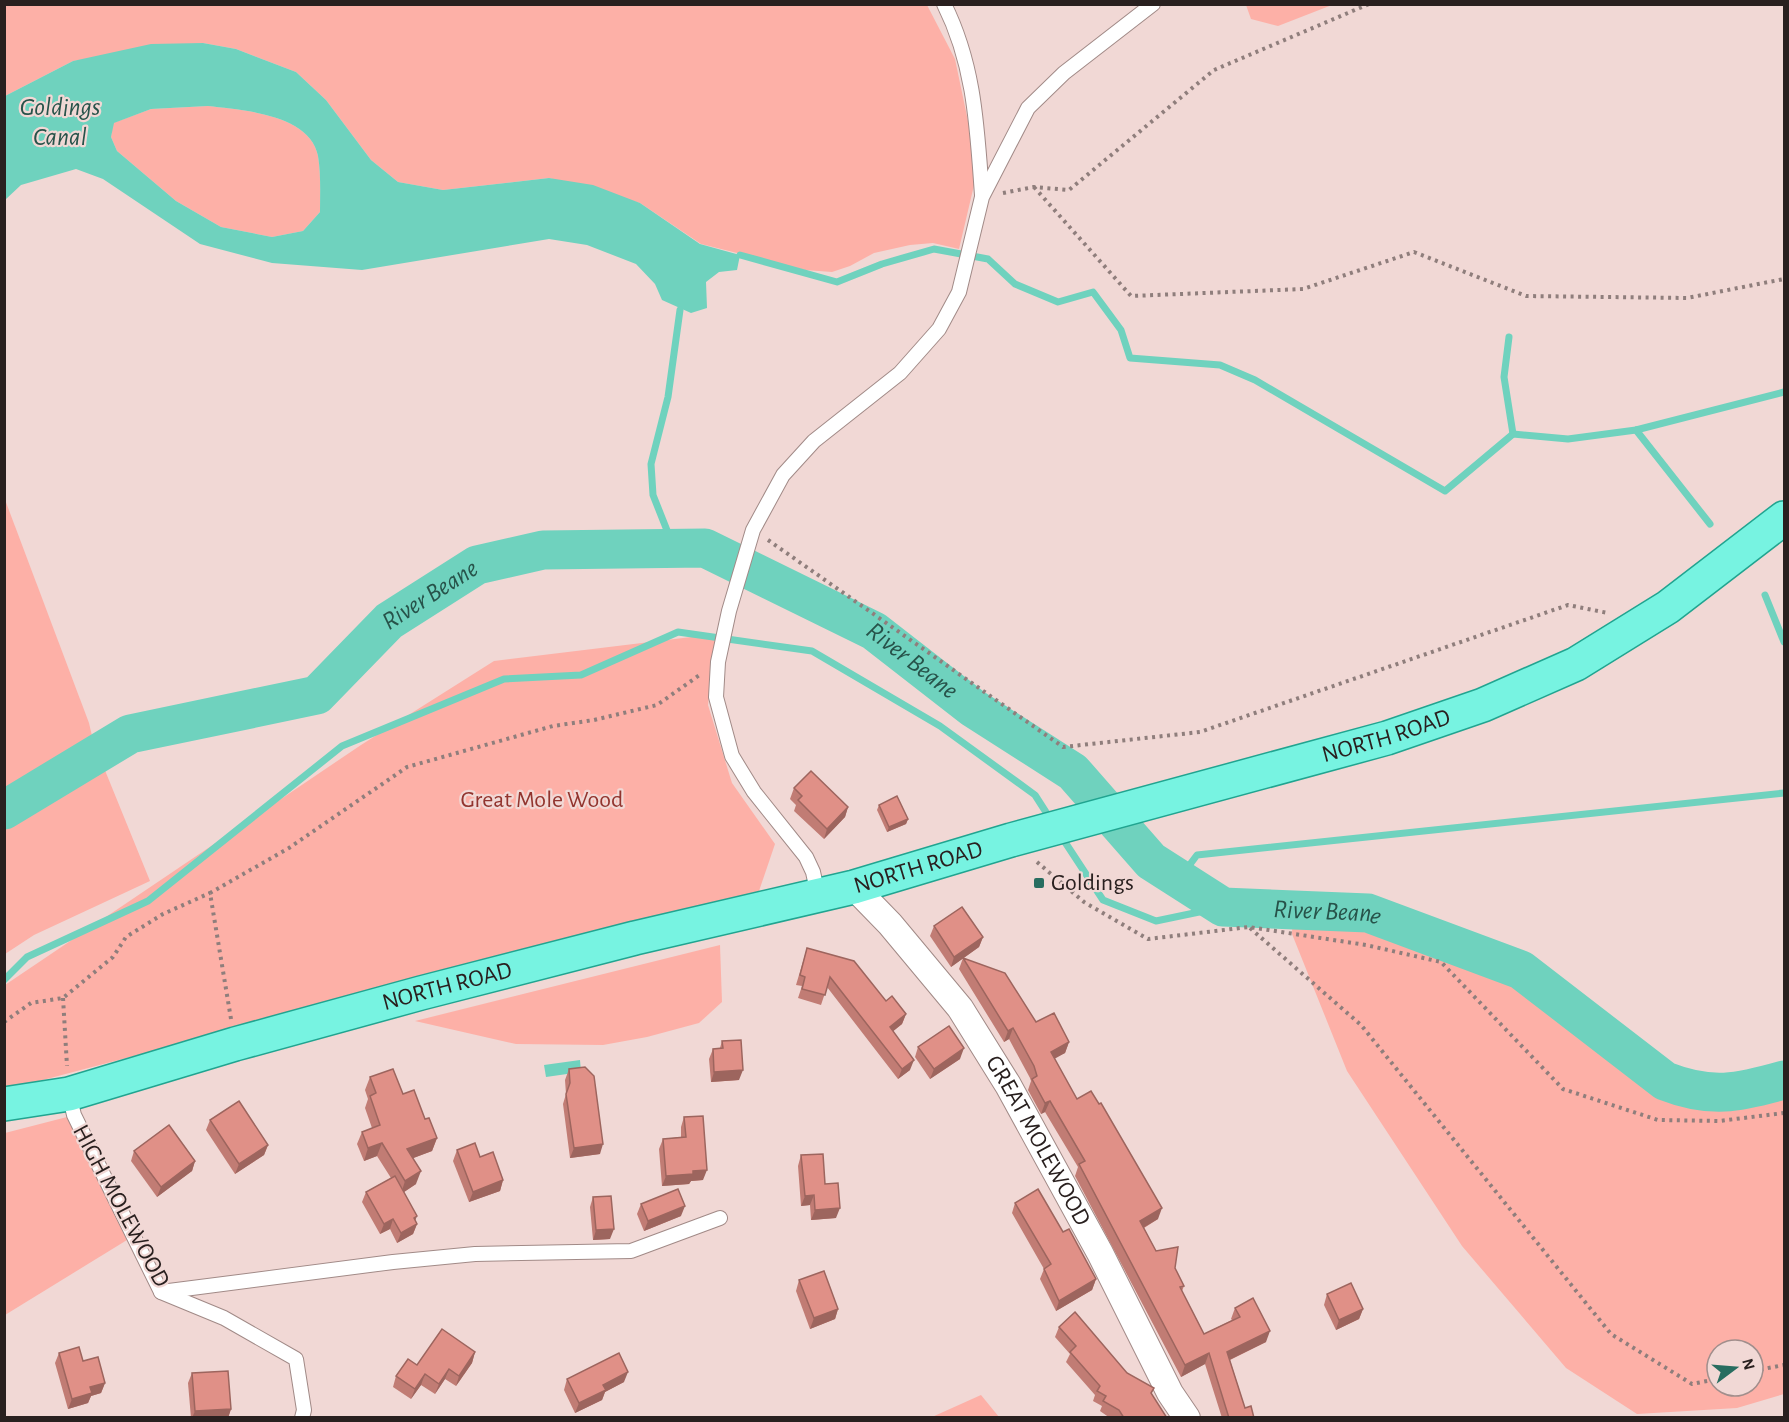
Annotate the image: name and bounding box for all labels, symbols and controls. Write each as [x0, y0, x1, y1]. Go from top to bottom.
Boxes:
water label: Goldings Canal [20, 94, 100, 150]
water label: River Beane [377, 555, 483, 635]
water label: River Beane [862, 617, 963, 704]
street label: NORTH ROAD [1319, 705, 1454, 767]
park label: Great Mole Wood [461, 788, 623, 812]
street label: NORTH ROAD [851, 837, 986, 898]
place label: Goldings [1051, 871, 1134, 895]
marker: Goldings [1032, 876, 1046, 890]
water label: River Beane [1273, 896, 1385, 930]
street label: NORTH ROAD [380, 958, 515, 1015]
street label: GREAT MOLEWOOD [981, 1052, 1095, 1230]
street label: HIGH MOLEWOOD [68, 1121, 174, 1291]
north arrow [1705, 1338, 1765, 1398]
text: N [1739, 1357, 1758, 1372]

